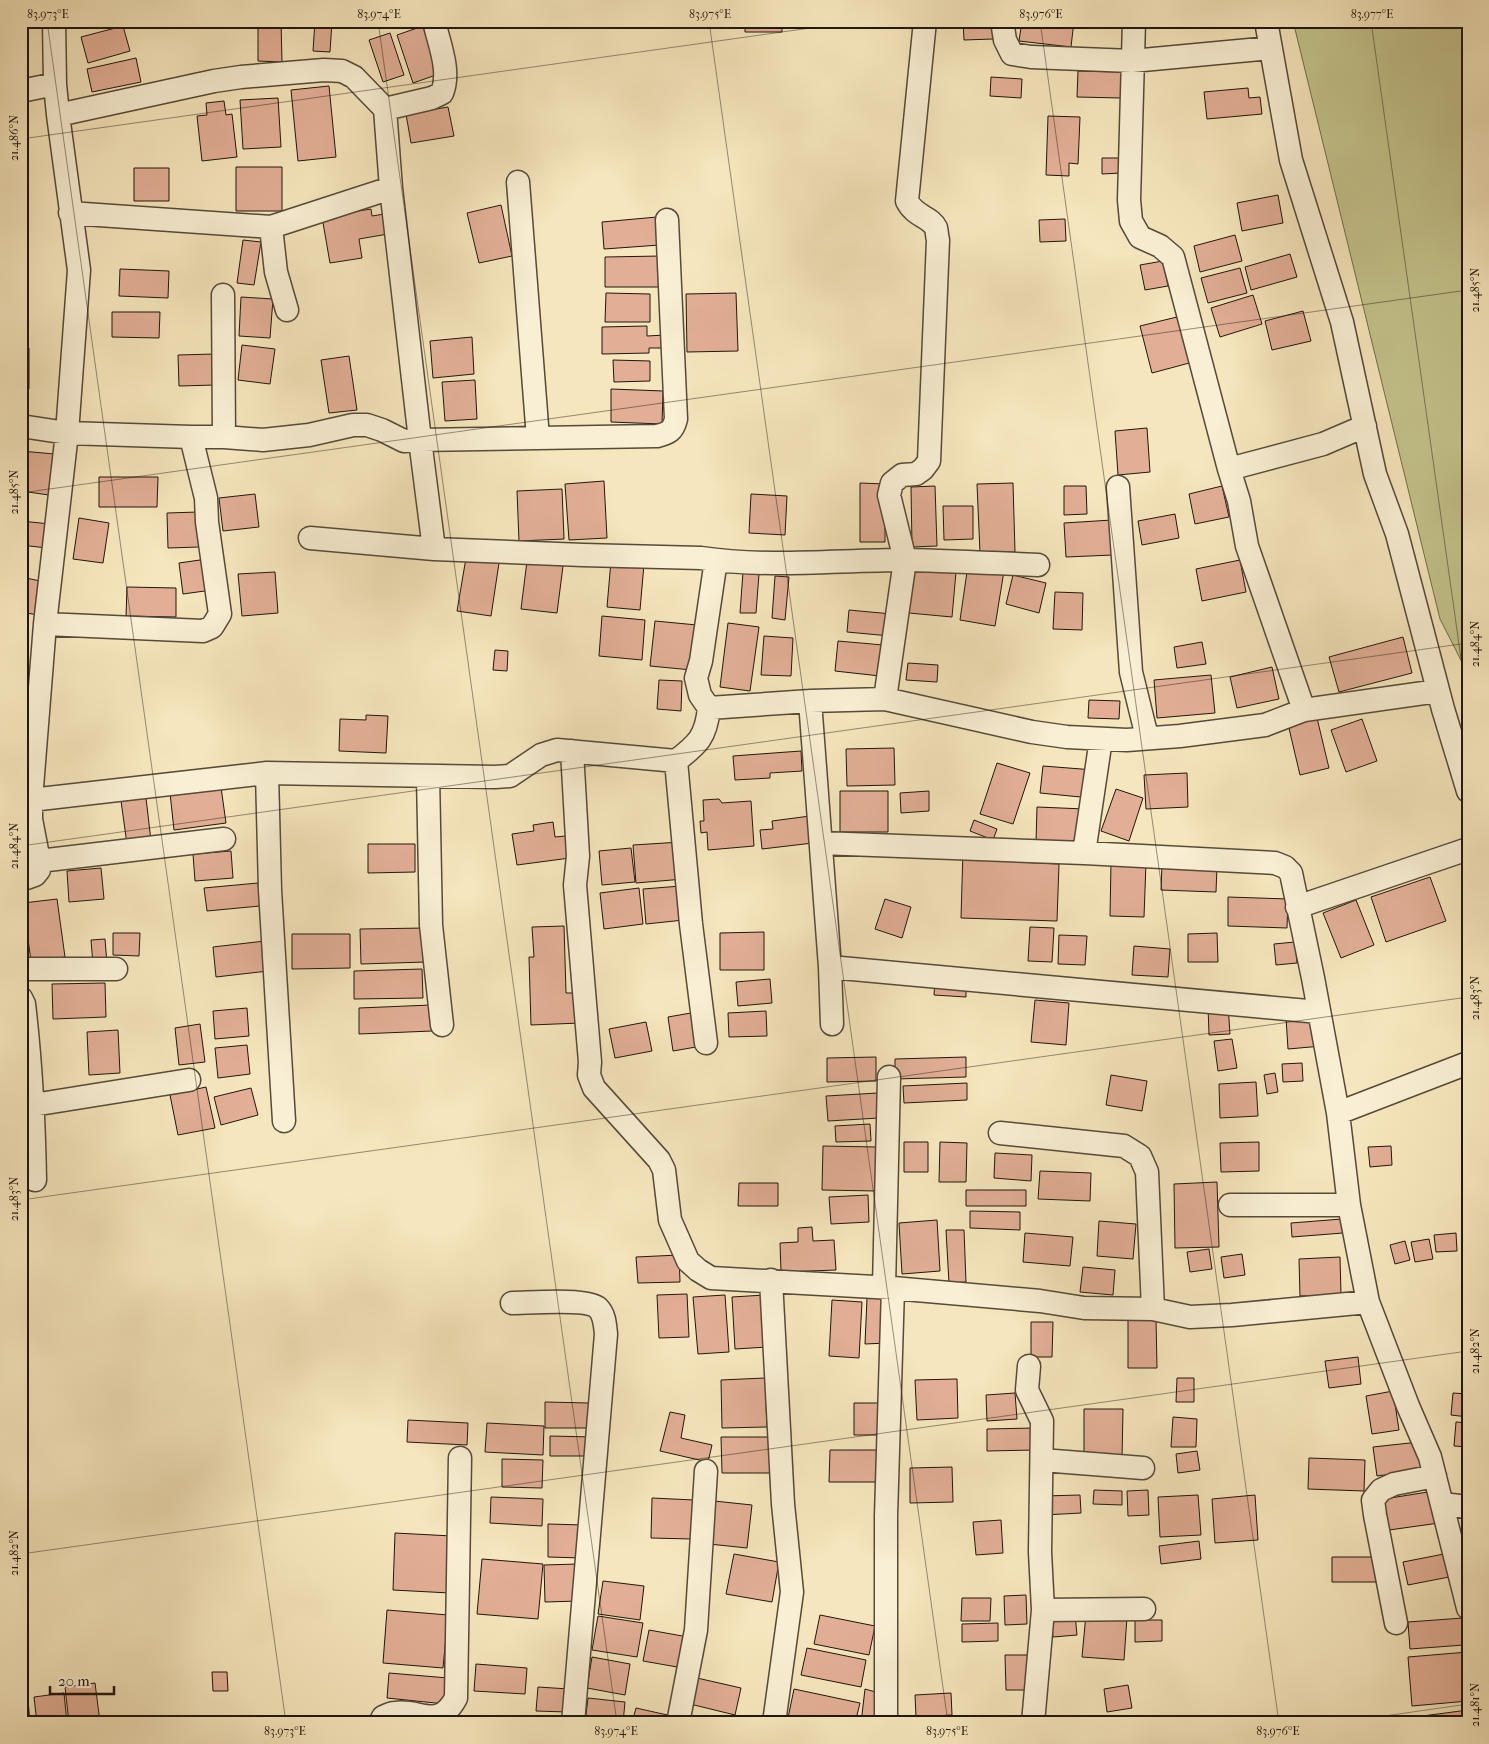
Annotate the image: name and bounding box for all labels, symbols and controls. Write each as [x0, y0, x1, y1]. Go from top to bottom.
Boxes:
text: 83.973°E [27, 7, 69, 21]
text: 83.974°E [357, 7, 401, 21]
text: 83.975°E [689, 7, 731, 21]
text: 83.976°E [1019, 7, 1063, 21]
text: 83.977°E [1351, 7, 1393, 21]
text: 21.486°N [7, 115, 21, 161]
text: 21.485°N [1468, 268, 1482, 312]
text: 21.485°N [7, 470, 21, 514]
text: 21.484°N [1468, 621, 1482, 667]
text: 21.484°N [7, 823, 21, 869]
text: 21.483°N [1468, 976, 1482, 1020]
text: 21.483°N [7, 1177, 21, 1221]
text: 21.482°N [1468, 1328, 1482, 1374]
text: 21.482°N [7, 1530, 21, 1576]
scale bar [50, 1664, 114, 1696]
text: 20 m [58, 1672, 90, 1690]
text: 21.481°N [1468, 1683, 1482, 1727]
text: 83.973°E [264, 1724, 306, 1738]
text: 83.974°E [594, 1724, 638, 1738]
text: 83.975°E [926, 1724, 968, 1738]
text: 83.976°E [1256, 1724, 1300, 1738]

